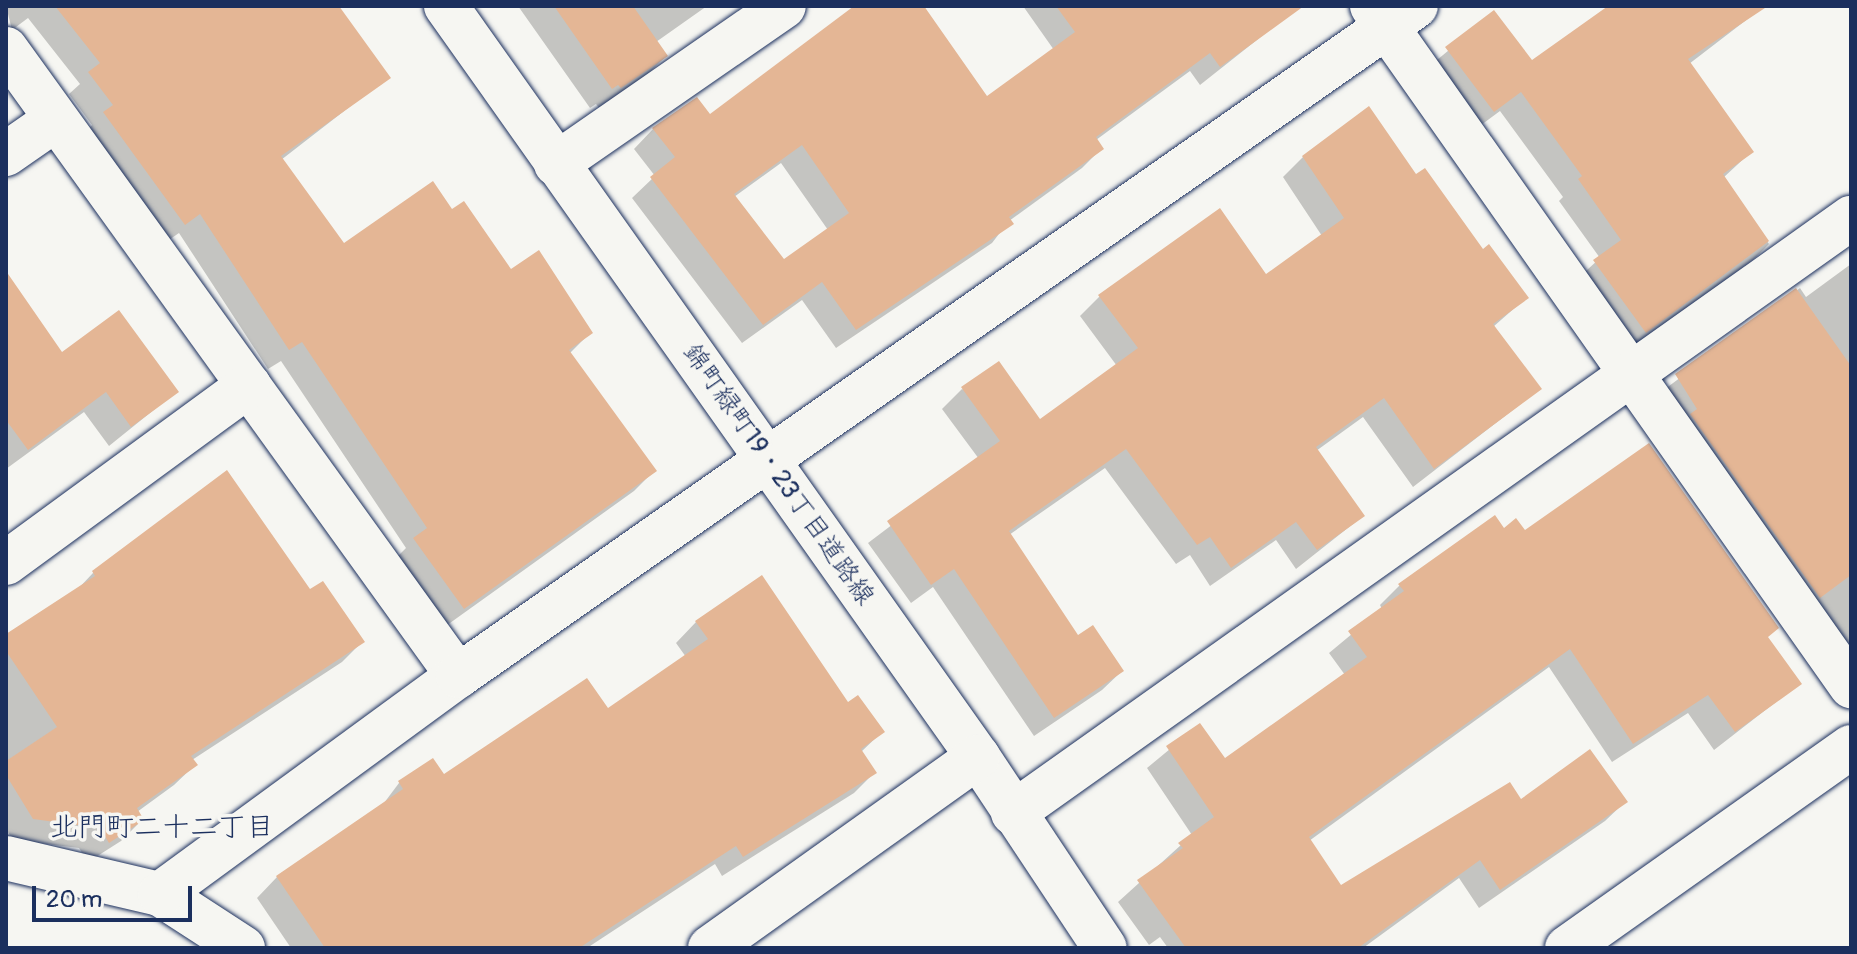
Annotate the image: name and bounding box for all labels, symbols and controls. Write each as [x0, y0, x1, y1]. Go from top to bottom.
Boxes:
street label: 錦町緑町19・23丁目道路線 [676, 338, 880, 612]
district label: 北門町二十二丁目 [50, 811, 274, 845]
scale bar [36, 870, 196, 920]
text: 20 m [46, 885, 102, 914]

